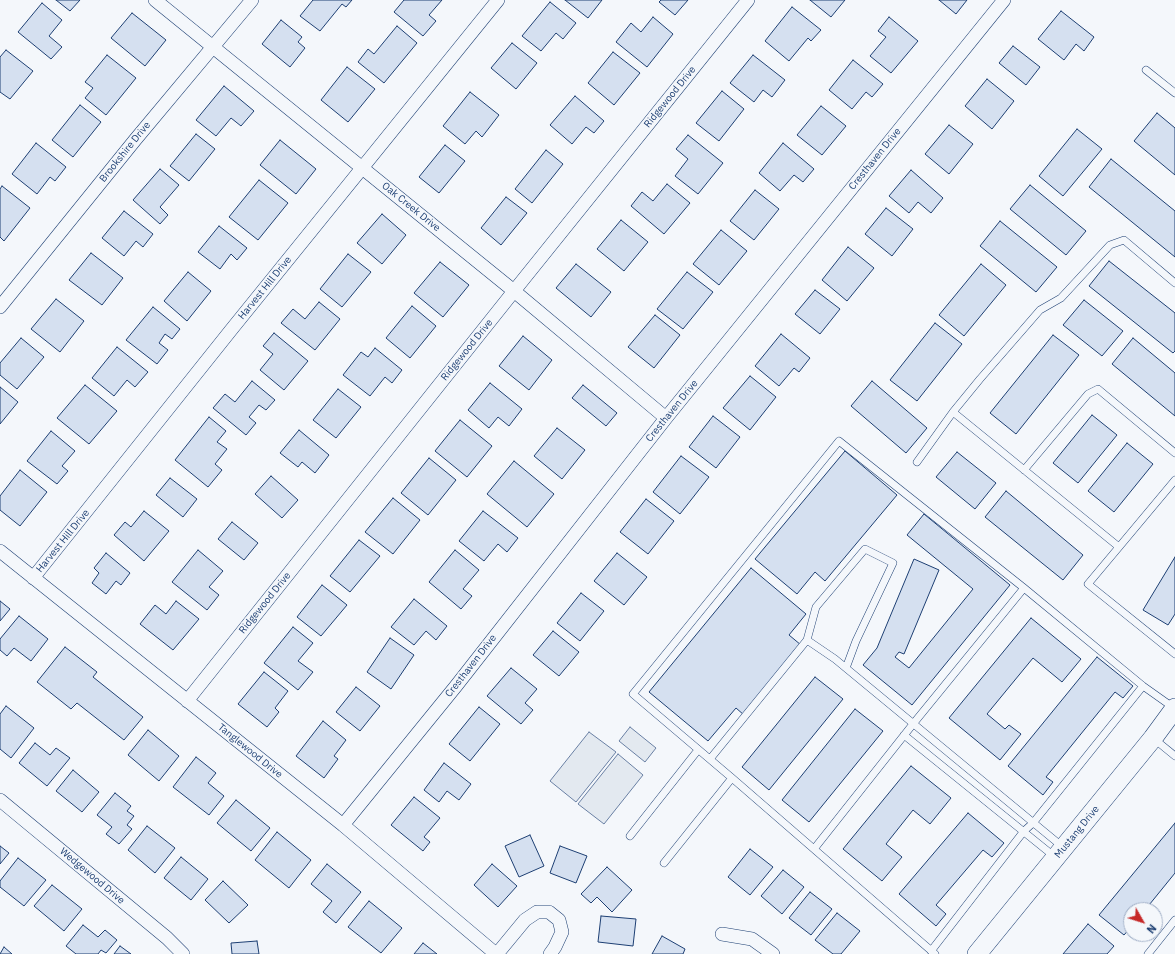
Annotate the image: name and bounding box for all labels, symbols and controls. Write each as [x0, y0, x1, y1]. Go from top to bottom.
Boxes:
street label: Ridgewood Drive [642, 64, 698, 130]
street label: Brookshire Drive [97, 119, 153, 185]
street label: Cresthaven Drive [846, 126, 904, 192]
street label: Oak Creek Drive [379, 180, 443, 234]
street label: Harvest Hill Drive [236, 254, 294, 322]
street label: Ridgewood Drive [439, 317, 495, 383]
street label: Cresthaven Drive [643, 378, 701, 444]
street label: Harvest Hill Drive [34, 507, 92, 575]
street label: Ridgewood Drive [237, 570, 293, 636]
street label: Cresthaven Drive [443, 632, 499, 700]
street label: Tanglewood Drive [215, 721, 285, 781]
street label: Mustang Drive [1052, 803, 1102, 861]
street label: Wedgewood Drive [57, 845, 127, 907]
north arrow [1123, 902, 1163, 942]
text: N [1144, 921, 1159, 936]

